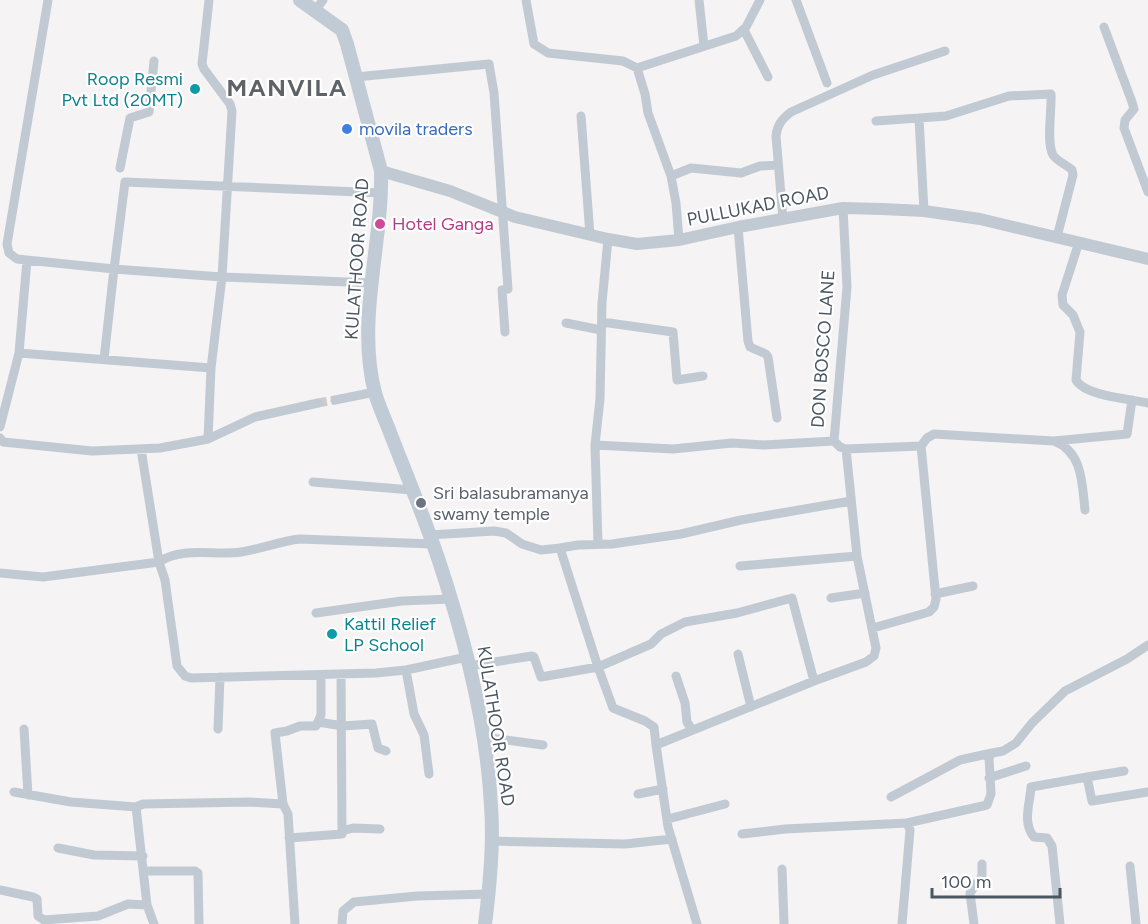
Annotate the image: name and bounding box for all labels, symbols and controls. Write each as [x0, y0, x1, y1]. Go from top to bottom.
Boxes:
place label: Roop Resmi Pvt Ltd (20MT) [61, 68, 183, 111]
district label: MANVILA [226, 73, 348, 102]
marker: Roop Resmi Pvt Ltd (20MT) [188, 82, 202, 96]
place label: movila traders [359, 118, 473, 140]
marker: movila traders [340, 122, 354, 136]
street label: KULATHOOR ROAD [340, 177, 374, 341]
street label: PULLUKAD ROAD [685, 181, 831, 231]
place label: Hotel Ganga [392, 213, 494, 235]
marker: Hotel Ganga [373, 217, 387, 231]
street label: DON BOSCO LANE [807, 269, 839, 429]
place label: Sri balasubramanya swamy temple [433, 482, 589, 525]
marker: Sri balasubramanya swamy temple [414, 496, 428, 510]
place label: Kattil Relief LP School [344, 613, 436, 656]
marker: Kattil Relief LP School [325, 627, 339, 641]
street label: KULATHOOR ROAD [472, 644, 520, 808]
scale bar [932, 861, 1060, 899]
text: 100 m [941, 871, 991, 893]

